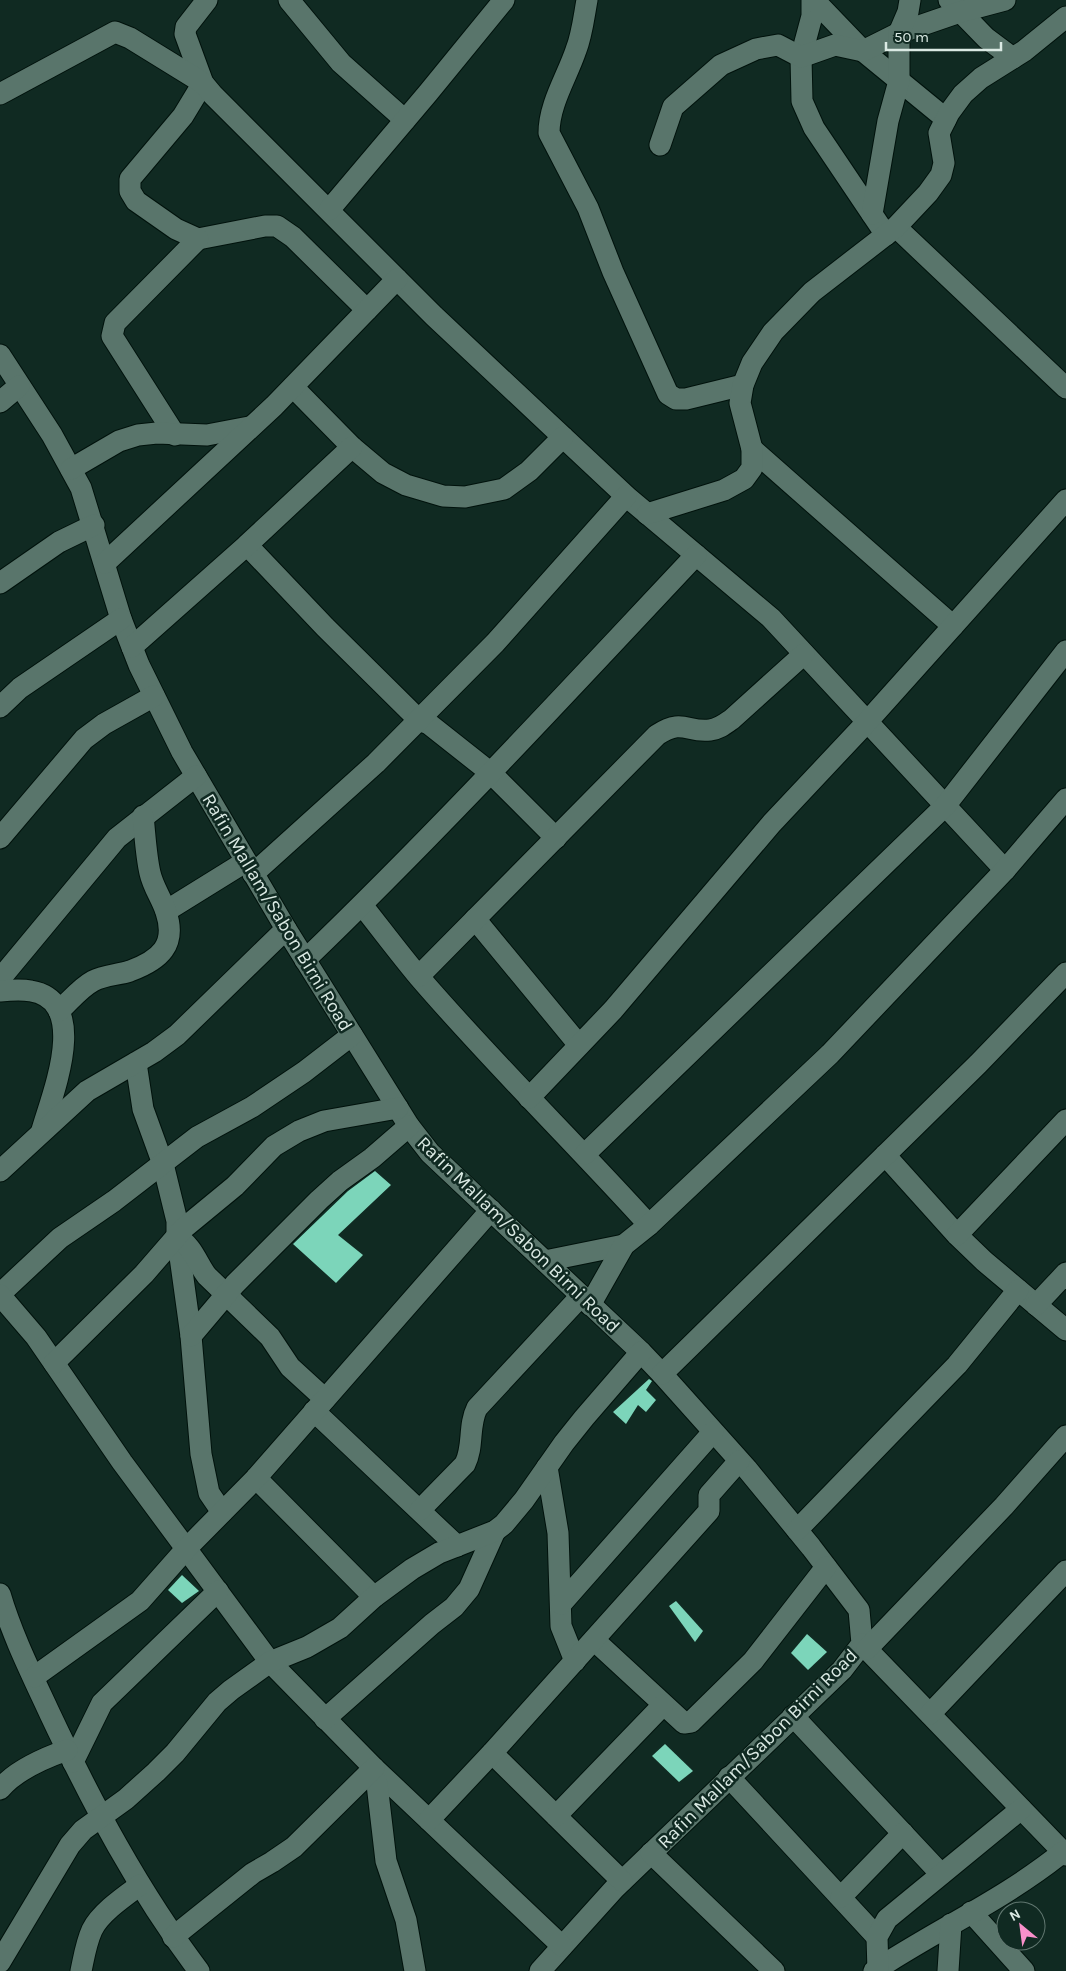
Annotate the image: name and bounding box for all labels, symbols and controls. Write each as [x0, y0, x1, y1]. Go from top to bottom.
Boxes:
scale bar [886, 20, 1001, 52]
text: 50 m [894, 28, 929, 46]
street label: Rafin Mallam/Sabon Birni Road [197, 790, 357, 1035]
street label: Rafin Mallam/Sabon Birni Road [412, 1132, 624, 1338]
street label: Rafin Mallam/Sabon Birni Road [653, 1644, 862, 1853]
north arrow [996, 1901, 1046, 1951]
text: N [1006, 1905, 1023, 1925]

